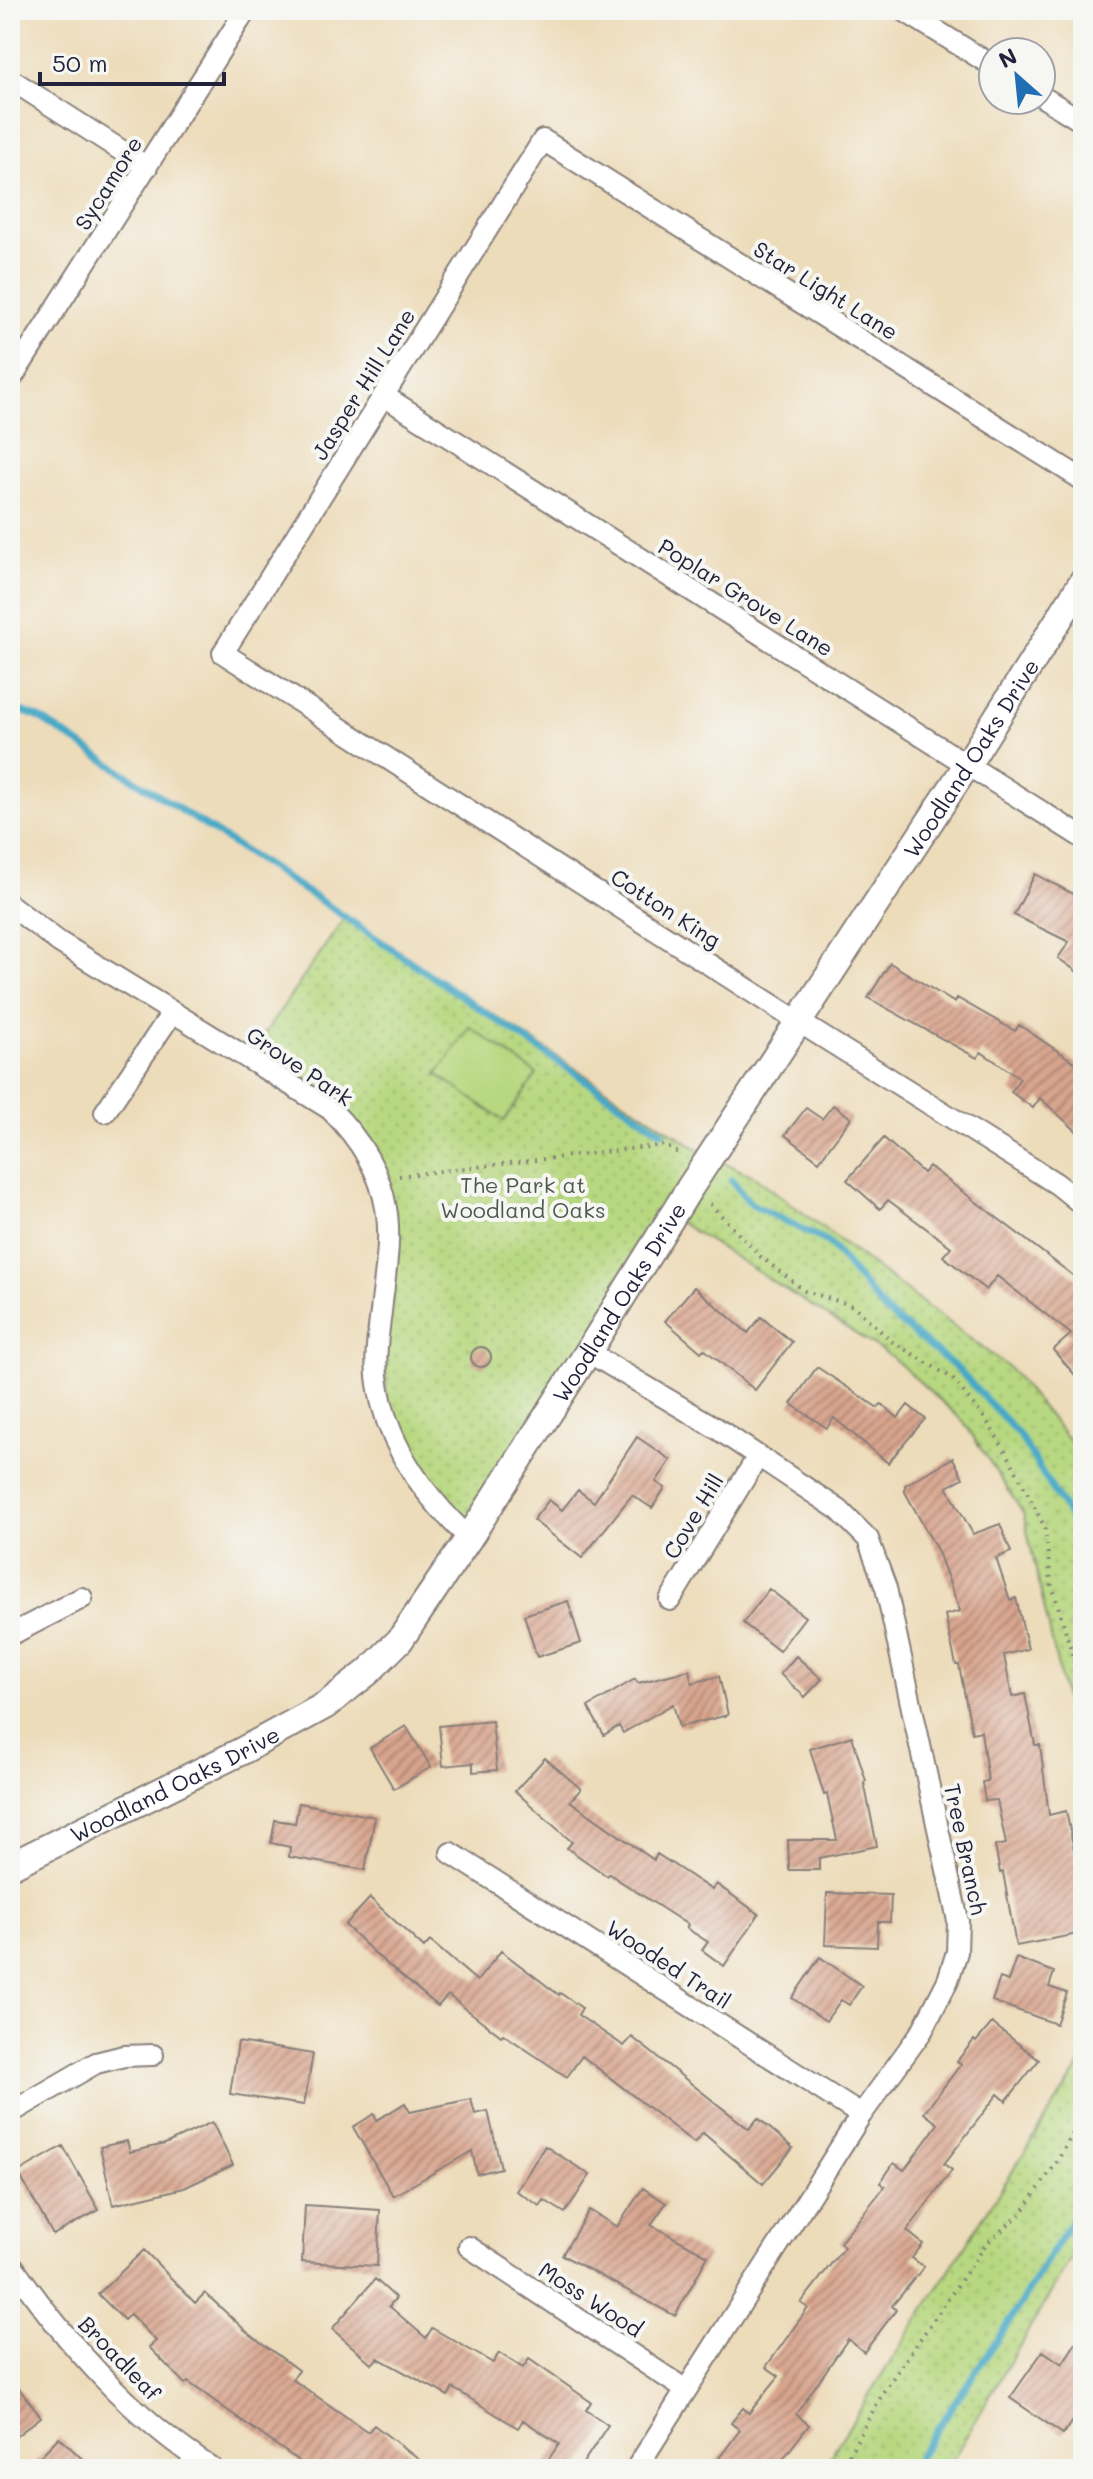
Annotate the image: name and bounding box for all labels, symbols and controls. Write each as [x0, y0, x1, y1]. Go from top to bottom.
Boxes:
scale bar [40, 36, 224, 86]
north arrow [977, 36, 1057, 116]
text: N [994, 41, 1022, 74]
text: 50 m [52, 47, 108, 78]
street label: Sycamore [68, 130, 148, 236]
street label: Star Light Lane [748, 234, 904, 346]
street label: Jasper Hill Lane [305, 303, 421, 465]
street label: Poplar Grove Lane [653, 531, 839, 663]
street label: Woodland Oaks Drive [896, 653, 1045, 863]
street label: Cotton King [606, 862, 726, 954]
street label: Grove Park [241, 1020, 359, 1112]
park label: The Park at Woodland Oaks [440, 1170, 606, 1224]
street label: Woodland Oaks Drive [545, 1196, 692, 1408]
street label: Cove Hill [656, 1468, 730, 1564]
street label: Woodland Oaks Drive [65, 1719, 284, 1848]
street label: Tree Branch [938, 1781, 994, 1917]
street label: Wooded Trail [601, 1913, 737, 2015]
street label: Moss Wood [533, 2255, 649, 2343]
street label: Broadleaf [72, 2310, 168, 2407]

